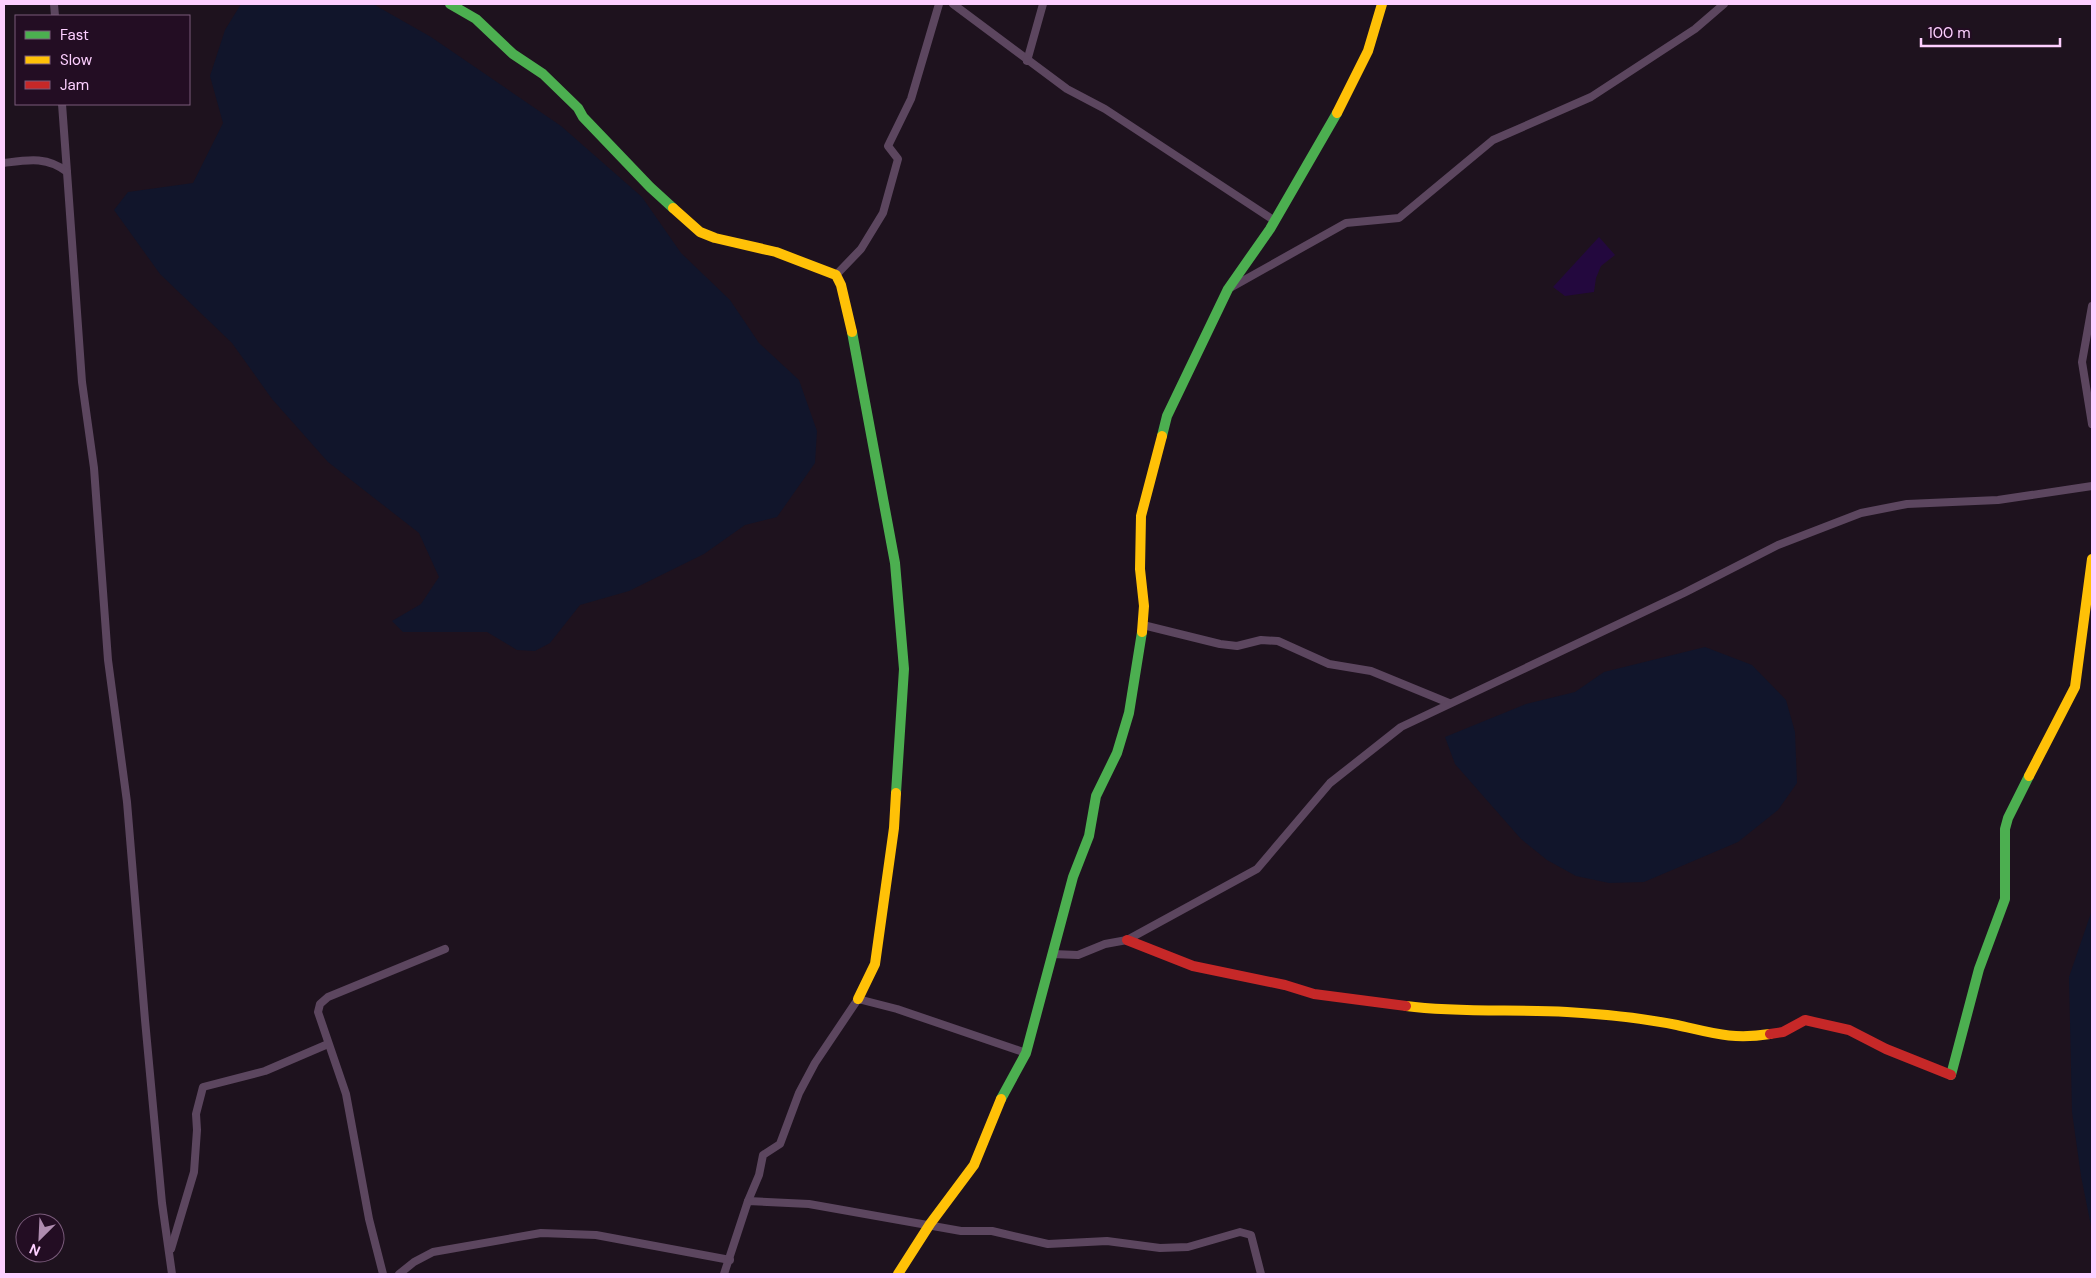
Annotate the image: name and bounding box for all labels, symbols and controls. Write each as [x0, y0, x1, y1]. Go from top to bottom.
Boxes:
legend [15, 15, 190, 105]
scale bar [1921, 15, 2060, 47]
text: 100 m [1928, 23, 1971, 43]
text: Fast [60, 25, 89, 45]
text: Slow [60, 50, 93, 70]
text: Jam [60, 75, 89, 95]
north arrow [15, 1213, 65, 1263]
text: N [26, 1240, 43, 1260]

